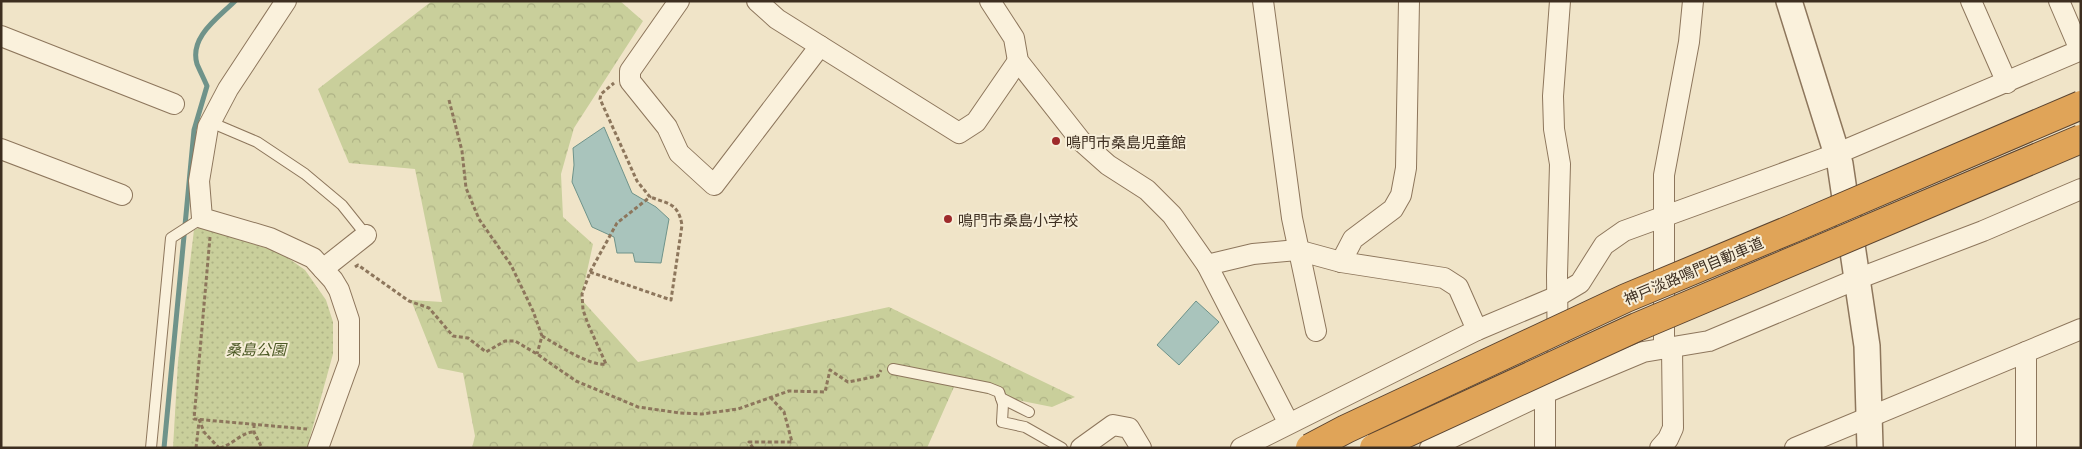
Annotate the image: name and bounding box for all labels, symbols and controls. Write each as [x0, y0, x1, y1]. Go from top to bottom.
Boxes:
place label: 鳴門市桑島児童館 [1066, 130, 1186, 153]
marker: 鳴門市桑島児童館 [1050, 135, 1062, 147]
place label: 鳴門市桑島小学校 [958, 208, 1078, 231]
marker: 鳴門市桑島小学校 [942, 213, 954, 225]
street label: 神戸淡路鳴門自動車道 [1619, 230, 1767, 310]
park label: 桑島公園 [226, 337, 288, 360]

